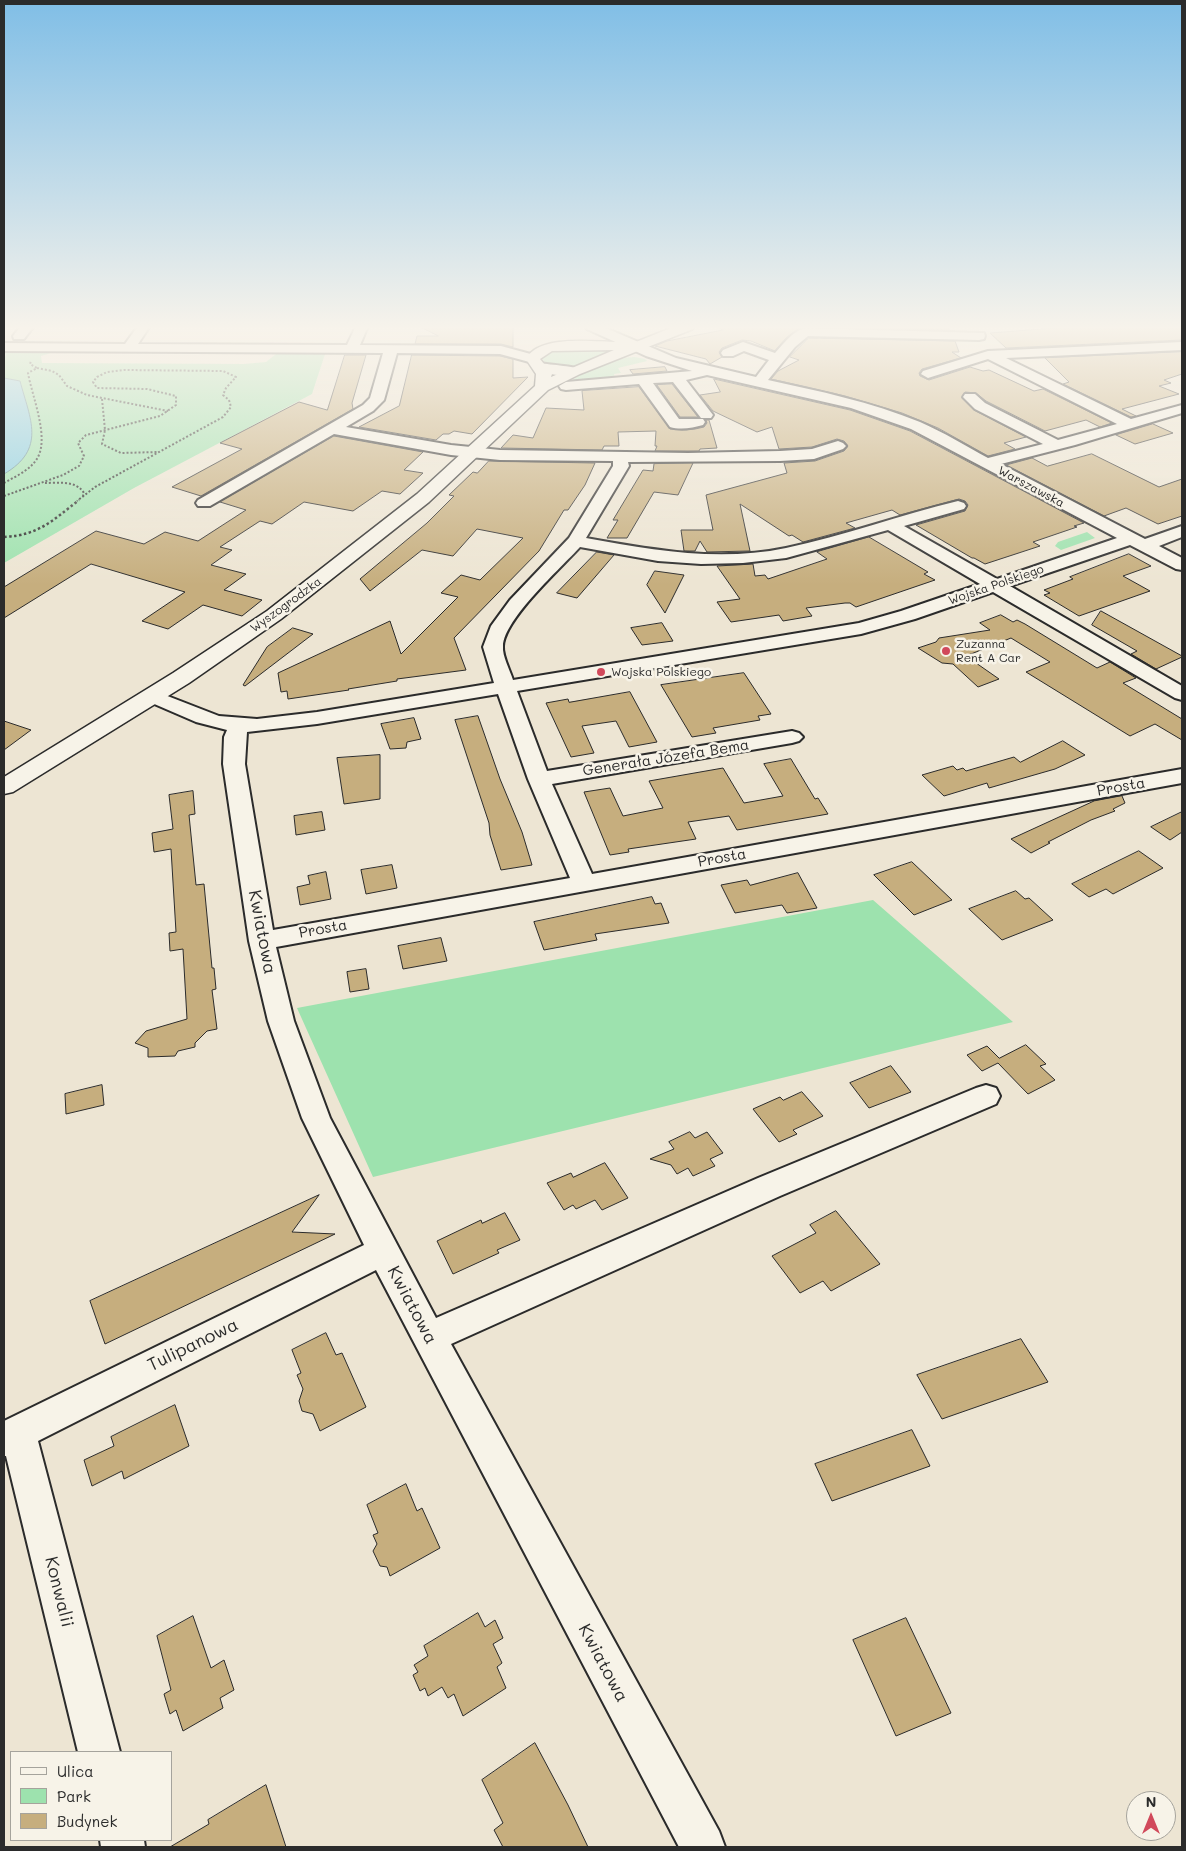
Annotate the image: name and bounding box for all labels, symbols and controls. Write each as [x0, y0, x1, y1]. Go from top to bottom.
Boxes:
street label: Warszawska [995, 464, 1067, 510]
street label: Wojska Polskiego [946, 562, 1046, 608]
street label: Wyszogrodzka [248, 574, 324, 636]
place label: Zuzanna Rent A Car [956, 637, 1021, 665]
marker: Zuzanna Rent A Car [940, 645, 952, 657]
place label: Wojska Polskiego [611, 665, 711, 679]
marker: Wojska Polskiego [595, 666, 607, 678]
street label: Generała Józefa Bema [581, 736, 751, 780]
street label: Prosta [1095, 774, 1147, 800]
street label: Prosta [696, 845, 748, 871]
street label: Kwiatowa [243, 888, 281, 976]
street label: Prosta [297, 916, 349, 942]
street label: Kwiatowa [382, 1262, 442, 1348]
street label: Tulipanowa [144, 1314, 242, 1376]
street label: Konwalii [40, 1554, 78, 1630]
street label: Kwiatowa [573, 1620, 633, 1706]
legend [10, 1751, 172, 1841]
text: Ulica [57, 1761, 94, 1781]
text: Park [57, 1786, 91, 1806]
north arrow [1126, 1791, 1176, 1841]
text: N [1146, 1792, 1156, 1811]
text: Budynek [57, 1811, 117, 1831]

